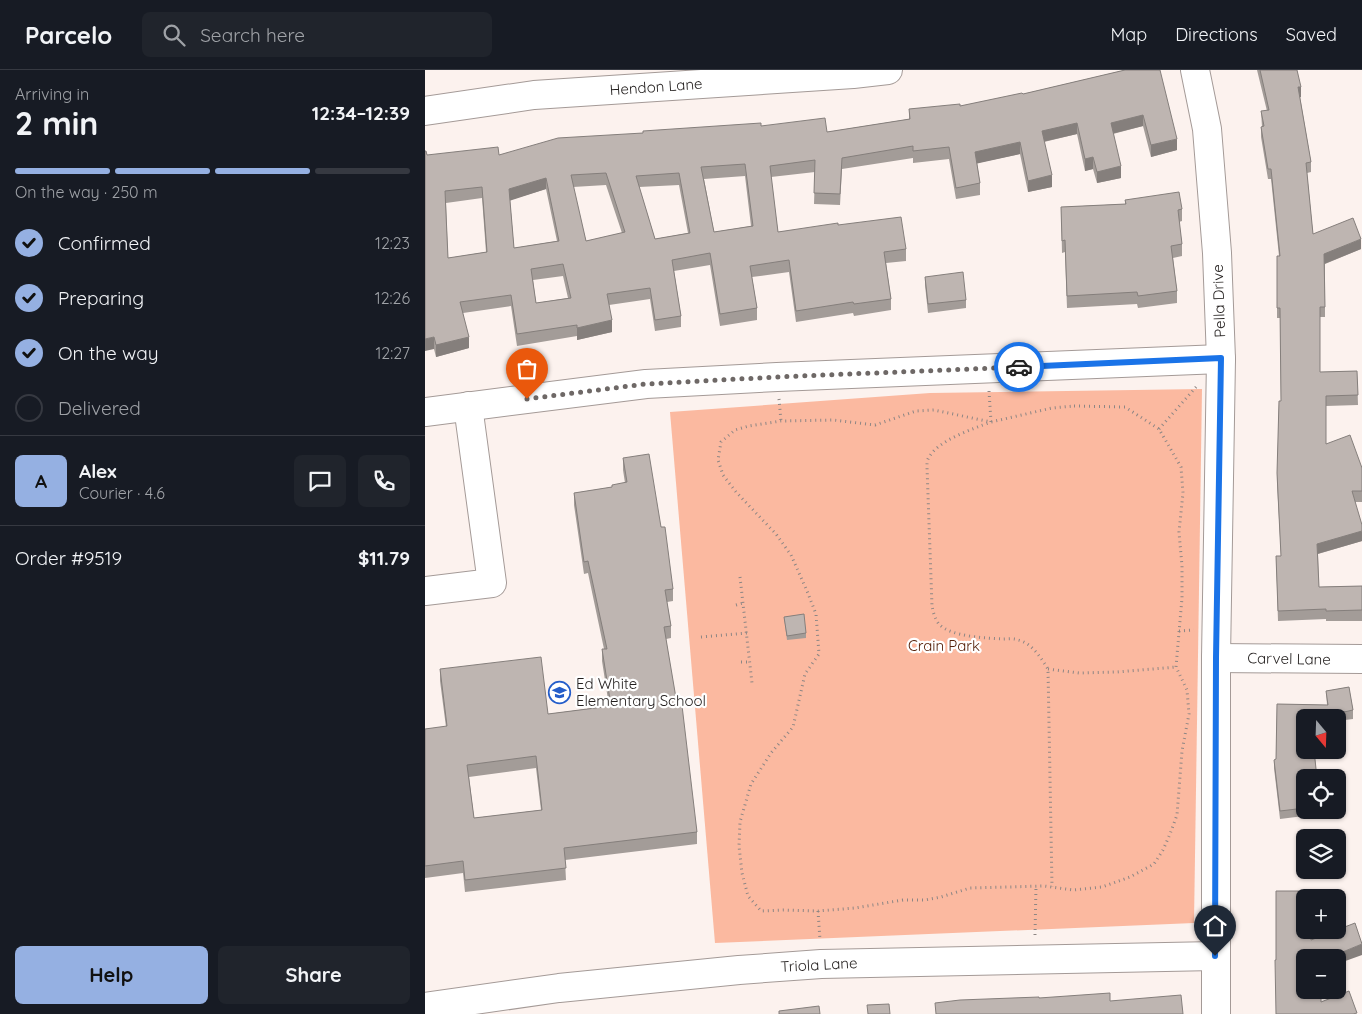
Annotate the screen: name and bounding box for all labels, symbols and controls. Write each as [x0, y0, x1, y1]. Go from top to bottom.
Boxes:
search box [142, 12, 492, 57]
text: Parcelo [25, 20, 112, 50]
icon: search [160, 21, 188, 49]
text: Search here [200, 23, 305, 47]
text: Map [1110, 23, 1147, 46]
text: Directions [1175, 23, 1258, 46]
text: Saved [1286, 23, 1337, 46]
street label: Hendon Lane [609, 74, 703, 99]
text: Arriving in [15, 84, 89, 104]
text: 12:34–12:39 [312, 101, 410, 125]
text: 2 min [15, 103, 98, 143]
text: On the way · 250 m [15, 182, 158, 202]
icon: check [15, 229, 43, 257]
text: Confirmed [58, 231, 151, 255]
text: 12:23 [375, 233, 410, 253]
street label: Pella Drive [1208, 264, 1229, 338]
icon: check [15, 284, 43, 312]
text: Preparing [58, 286, 144, 310]
text: 12:26 [375, 288, 410, 308]
icon: check [15, 339, 43, 367]
text: On the way [58, 341, 159, 365]
courier [994, 342, 1044, 392]
text: 12:27 [375, 343, 410, 363]
pin [506, 348, 548, 399]
icon: car [1005, 353, 1033, 381]
icon: bag [513, 355, 541, 383]
text: Delivered [58, 396, 141, 420]
button: chat [294, 455, 346, 507]
button: phone [358, 455, 410, 507]
text: Alex [79, 459, 117, 483]
text: A [35, 469, 47, 493]
text: Courier · 4.6 [79, 483, 165, 503]
text: Order #9519 [15, 546, 122, 570]
text: $11.79 [358, 546, 410, 570]
park label: Crain Park [908, 636, 980, 655]
street label: Carvel Lane [1247, 648, 1331, 669]
place label: Ed White Elementary School [576, 674, 706, 710]
school or university icon: Ed White Elementary School [548, 681, 572, 705]
north arrow [1296, 709, 1346, 759]
map controls [1296, 709, 1346, 999]
button: locate [1296, 769, 1346, 819]
button: layers [1296, 829, 1346, 879]
button: + [1296, 889, 1346, 939]
pin [1194, 905, 1236, 956]
icon: home [1201, 912, 1229, 940]
button: Help [15, 946, 208, 1004]
button: Share [218, 946, 410, 1004]
button: − [1296, 949, 1346, 999]
street label: Triola Lane [780, 953, 858, 976]

